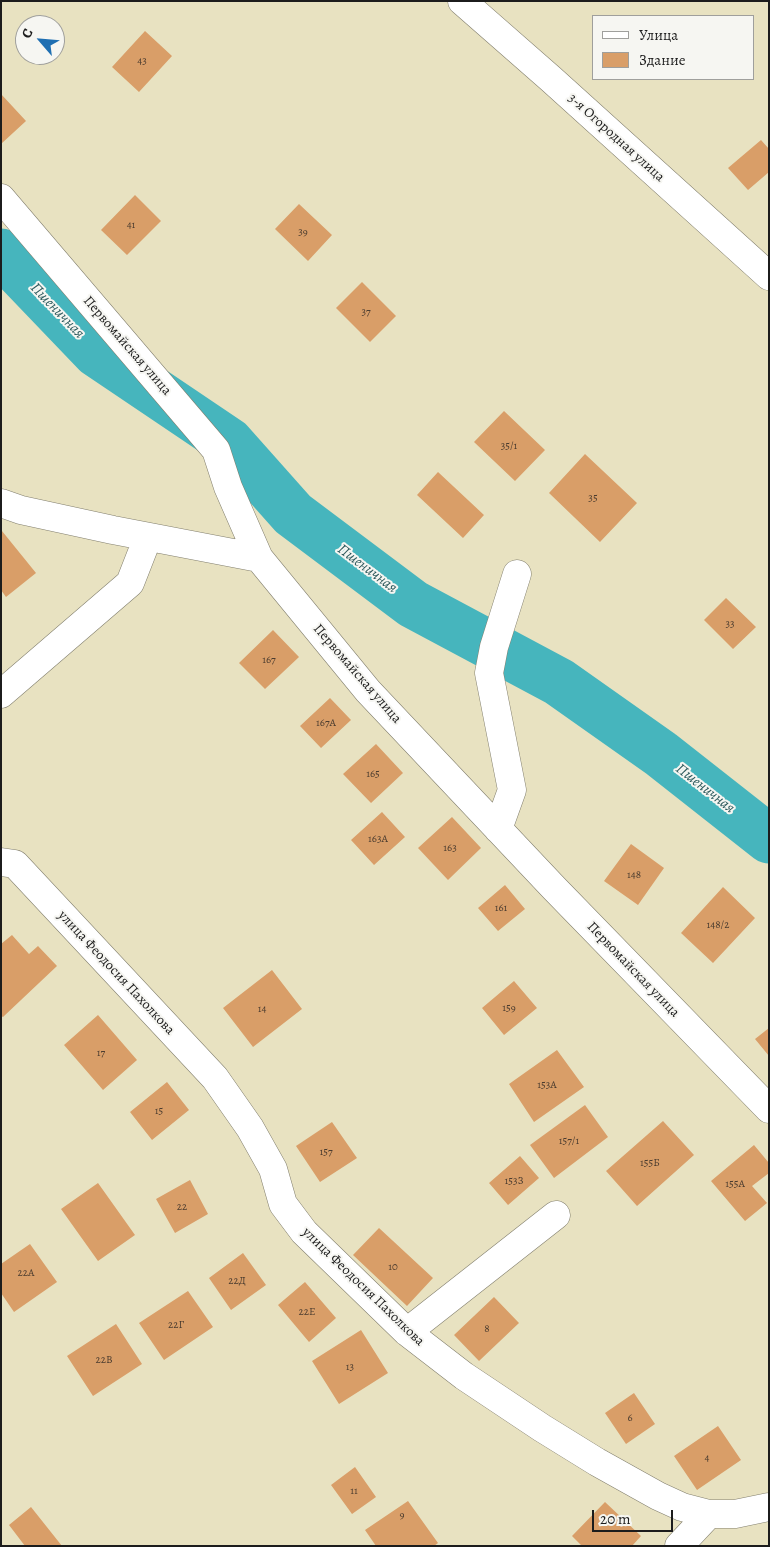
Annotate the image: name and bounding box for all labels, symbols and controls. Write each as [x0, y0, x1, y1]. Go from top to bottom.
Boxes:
north arrow [15, 15, 65, 65]
legend [592, 15, 755, 80]
text: С [17, 25, 38, 42]
text: Улица [639, 25, 678, 45]
text: Здание [639, 50, 686, 70]
house number: 43 [137, 54, 147, 68]
street label: 3-я Огородная улица [564, 90, 668, 186]
house number: 41 [127, 218, 135, 232]
house number: 39 [298, 225, 308, 239]
water label: Пшеничная [26, 280, 88, 342]
street label: Первомайская улица [79, 293, 175, 399]
house number: 37 [361, 305, 371, 319]
house number: 35/1 [501, 439, 517, 453]
house number: 35 [588, 491, 598, 505]
water label: Пшеничная [334, 541, 400, 597]
house number: 33 [725, 617, 735, 631]
street label: Первомайская улица [309, 621, 405, 727]
house number: 167 [262, 653, 276, 667]
house number: 167А [316, 716, 336, 730]
water label: Пшеничная [672, 760, 738, 818]
house number: 165 [366, 767, 380, 781]
house number: 163А [368, 832, 388, 846]
house number: 163 [443, 841, 457, 855]
house number: 148 [627, 868, 641, 882]
house number: 161 [495, 901, 507, 915]
street label: улица Феодосия Пахолкова [54, 907, 178, 1039]
house number: 148/2 [707, 918, 729, 932]
street label: Первомайская улица [583, 919, 683, 1021]
house number: 159 [502, 1001, 516, 1015]
house number: 14 [258, 1002, 266, 1016]
house number: 17 [97, 1046, 105, 1060]
house number: 153А [537, 1078, 557, 1092]
house number: 15 [155, 1104, 163, 1118]
house number: 157/1 [559, 1134, 579, 1148]
house number: 157 [319, 1145, 333, 1159]
house number: 155Б [640, 1156, 660, 1170]
house number: 153З [505, 1174, 523, 1188]
house number: 155А [725, 1177, 745, 1191]
house number: 22 [177, 1200, 187, 1214]
street label: улица Феодосия Пахолкова [298, 1224, 428, 1350]
house number: 10 [388, 1260, 398, 1274]
house number: 22А [18, 1266, 34, 1280]
house number: 22Д [228, 1274, 246, 1288]
house number: 22Е [299, 1305, 315, 1319]
house number: 22Г [168, 1318, 184, 1332]
house number: 8 [484, 1322, 490, 1336]
house number: 22В [95, 1353, 113, 1367]
house number: 13 [346, 1360, 354, 1374]
house number: 6 [627, 1411, 633, 1425]
house number: 4 [705, 1451, 709, 1465]
house number: 11 [350, 1484, 358, 1498]
scale bar [595, 1500, 676, 1532]
house number: 9 [399, 1508, 405, 1522]
text: 20 m [600, 1509, 631, 1529]

